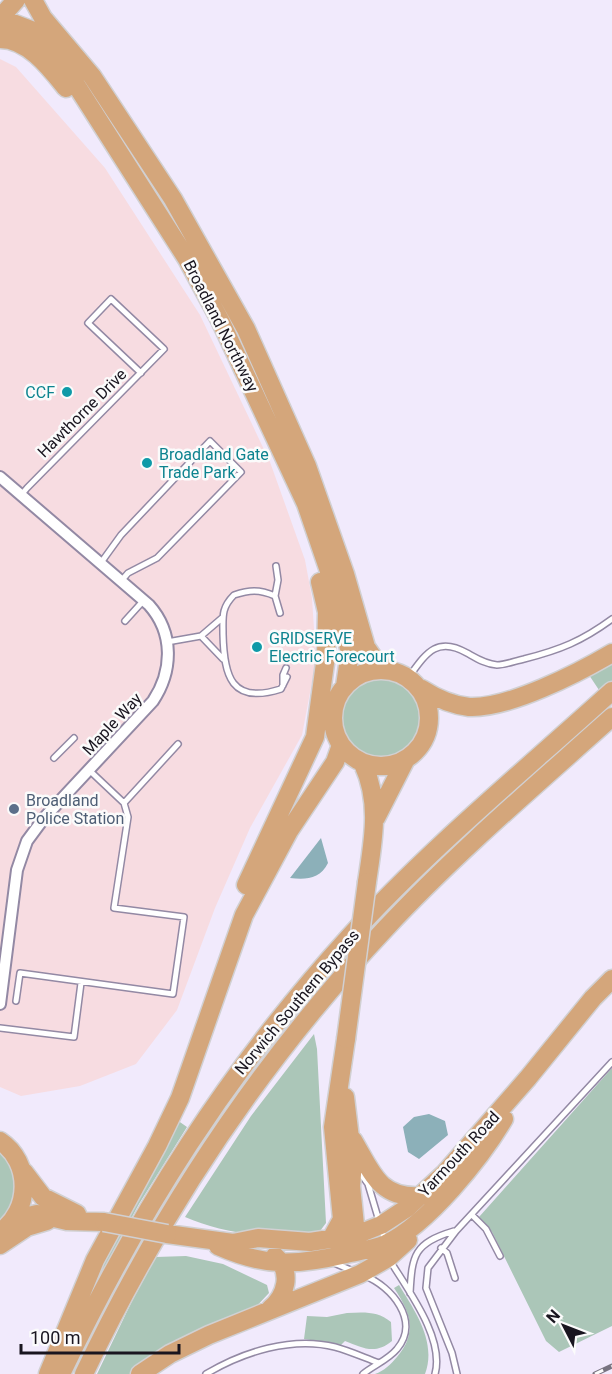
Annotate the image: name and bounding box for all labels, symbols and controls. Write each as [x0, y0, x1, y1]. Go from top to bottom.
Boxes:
street label: Broadland Northway [180, 257, 263, 395]
street label: Hawthorne Drive [34, 365, 130, 461]
place label: CCF [25, 383, 55, 402]
marker: CCF [60, 385, 74, 399]
place label: Broadland Gate Trade Park [159, 445, 269, 482]
marker: Broadland Gate Trade Park [140, 456, 154, 470]
place label: GRIDSERVE Electric Forecourt [269, 629, 395, 666]
marker: GRIDSERVE Electric Forecourt [250, 640, 264, 654]
street label: Maple Way [78, 689, 146, 759]
place label: Broadland Police Station [26, 791, 124, 828]
marker: Broadland Police Station [7, 802, 21, 816]
street label: Norwich Southern Bypass [231, 926, 363, 1078]
street label: Yarmouth Road [415, 1107, 503, 1201]
north arrow [534, 1296, 594, 1356]
text: N [542, 1306, 564, 1327]
scale bar [21, 1317, 178, 1355]
text: 100 m [30, 1327, 81, 1348]

